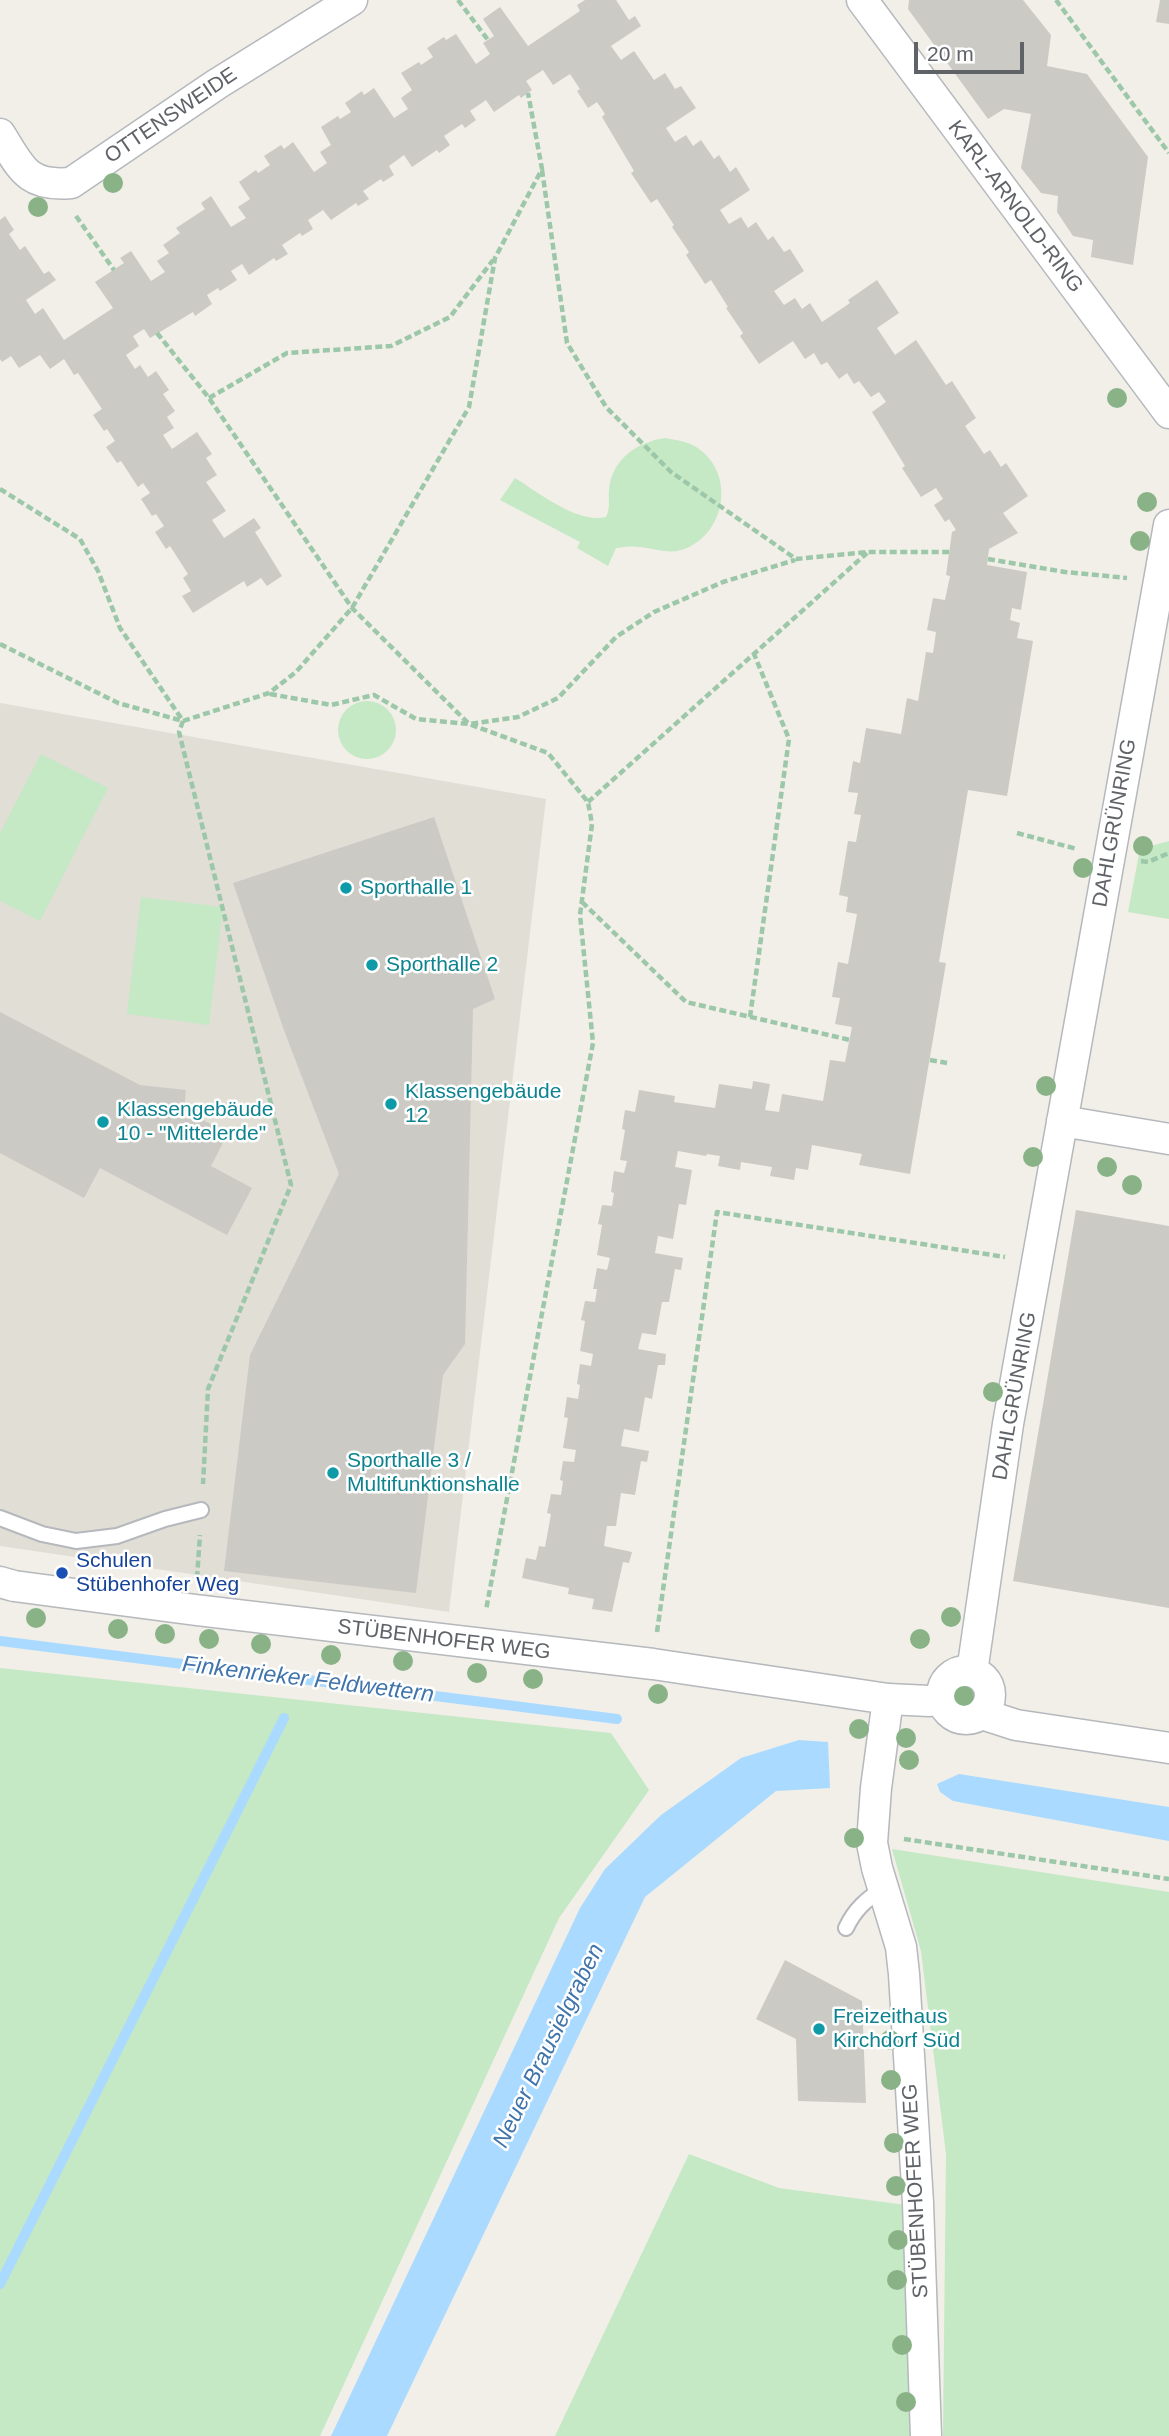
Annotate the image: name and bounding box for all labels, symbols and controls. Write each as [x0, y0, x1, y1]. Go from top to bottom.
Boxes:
scale bar [917, 28, 1027, 72]
text: 20 m [927, 42, 974, 65]
street label: OTTENSWEIDE [100, 62, 242, 170]
street label: KARL-ARNOLD-RING [942, 116, 1088, 298]
street label: DAHLGRÜNRING [1088, 737, 1142, 909]
place label: Sporthalle 1 [360, 875, 472, 901]
marker: Sporthalle 1 [338, 880, 354, 896]
place label: Sporthalle 2 [386, 952, 498, 978]
marker: Sporthalle 2 [364, 957, 380, 973]
place label: Klassengebäude 12 [405, 1079, 561, 1129]
marker: Klassengebäude 12 [383, 1096, 399, 1112]
place label: Klassengebäude 10 - "Mittelerde" [117, 1097, 273, 1147]
marker: Klassengebäude 10 - "Mittelerde" [95, 1114, 111, 1130]
street label: DAHLGRÜNRING [988, 1310, 1042, 1482]
place label: Sporthalle 3 / Multifunktionshalle [347, 1448, 520, 1498]
marker: Sporthalle 3 / Multifunktionshalle [325, 1465, 341, 1481]
place label: Schulen Stübenhofer Weg [76, 1548, 239, 1598]
marker: Schulen Stübenhofer Weg [54, 1565, 70, 1581]
street label: STÜBENHOFER WEG [336, 1614, 552, 1666]
water label: Finkenrieker Feldwettern [181, 1651, 435, 1709]
water label: Neuer Brausielgraben [488, 1939, 610, 2153]
place label: Freizeithaus Kirchdorf Süd [833, 2004, 960, 2054]
marker: Freizeithaus Kirchdorf Süd [811, 2021, 827, 2037]
street label: STÜBENHOFER WEG [898, 2083, 934, 2299]

